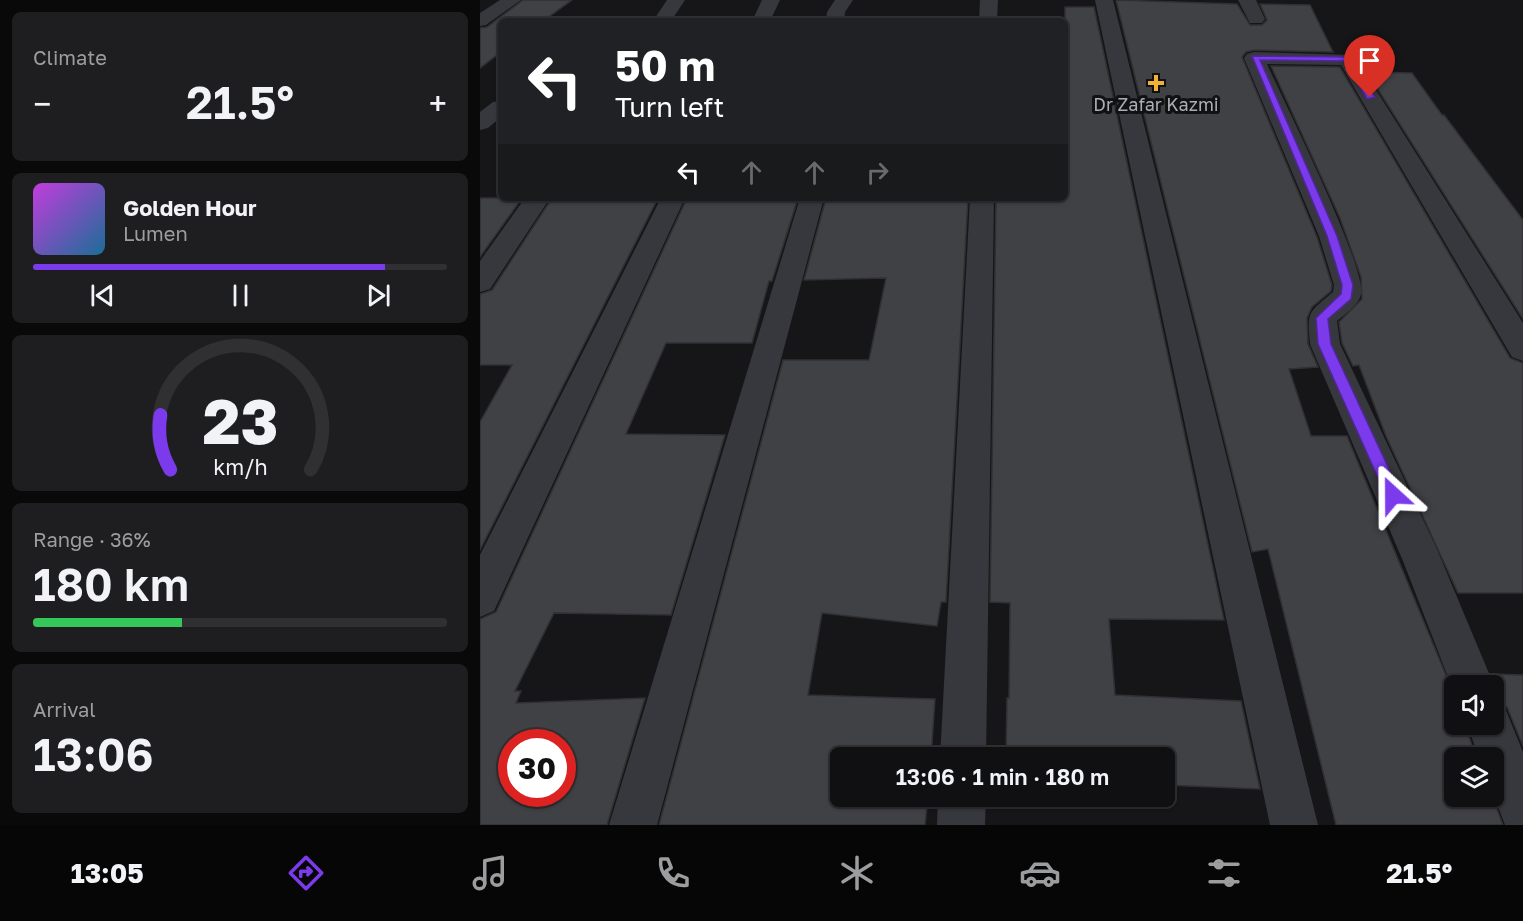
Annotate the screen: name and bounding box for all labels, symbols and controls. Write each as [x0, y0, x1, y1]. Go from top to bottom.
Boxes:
pin [1344, 35, 1395, 97]
text: 50 m [615, 40, 715, 90]
icon: left [516, 42, 594, 120]
icon: arrive [1353, 44, 1386, 77]
text: Climate [33, 45, 107, 69]
marker: Dr Zafar Kazmi [1147, 74, 1165, 92]
text: 21.5° [186, 75, 294, 129]
text: − [33, 84, 51, 123]
text: + [429, 84, 447, 123]
text: Turn left [615, 91, 724, 123]
place label: Dr Zafar Kazmi [1093, 93, 1219, 115]
icon: left [672, 156, 705, 189]
icon: ahead [735, 156, 768, 189]
icon: ahead [798, 156, 831, 189]
icon: right [861, 156, 894, 189]
text: Golden Hour [123, 194, 257, 221]
text: Lumen [123, 221, 188, 245]
icon: previous [86, 279, 119, 312]
icon: pause [224, 279, 257, 312]
icon: next [362, 279, 395, 312]
text: 23 [202, 383, 278, 458]
text: km/h [213, 454, 267, 480]
position arrow [1361, 463, 1425, 527]
text: Range · 36% [33, 527, 151, 551]
text: 180 km [33, 557, 189, 611]
map controls [1444, 675, 1504, 807]
button: sound [1444, 675, 1504, 735]
text: Arrival [33, 697, 96, 721]
text: 13:06 [33, 727, 154, 781]
speed limit sign: 30 [498, 729, 576, 807]
button: layers [1444, 747, 1504, 807]
text: 13:06 · 1 min · 180 m [896, 763, 1109, 790]
icon: directions [285, 852, 327, 894]
icon: music [469, 852, 511, 894]
icon: phone [652, 852, 694, 894]
icon: climate [836, 852, 878, 894]
icon: car [1019, 852, 1061, 894]
icon: filters [1203, 852, 1245, 894]
text: 13:05 [71, 857, 144, 889]
text: 21.5° [1386, 857, 1452, 889]

